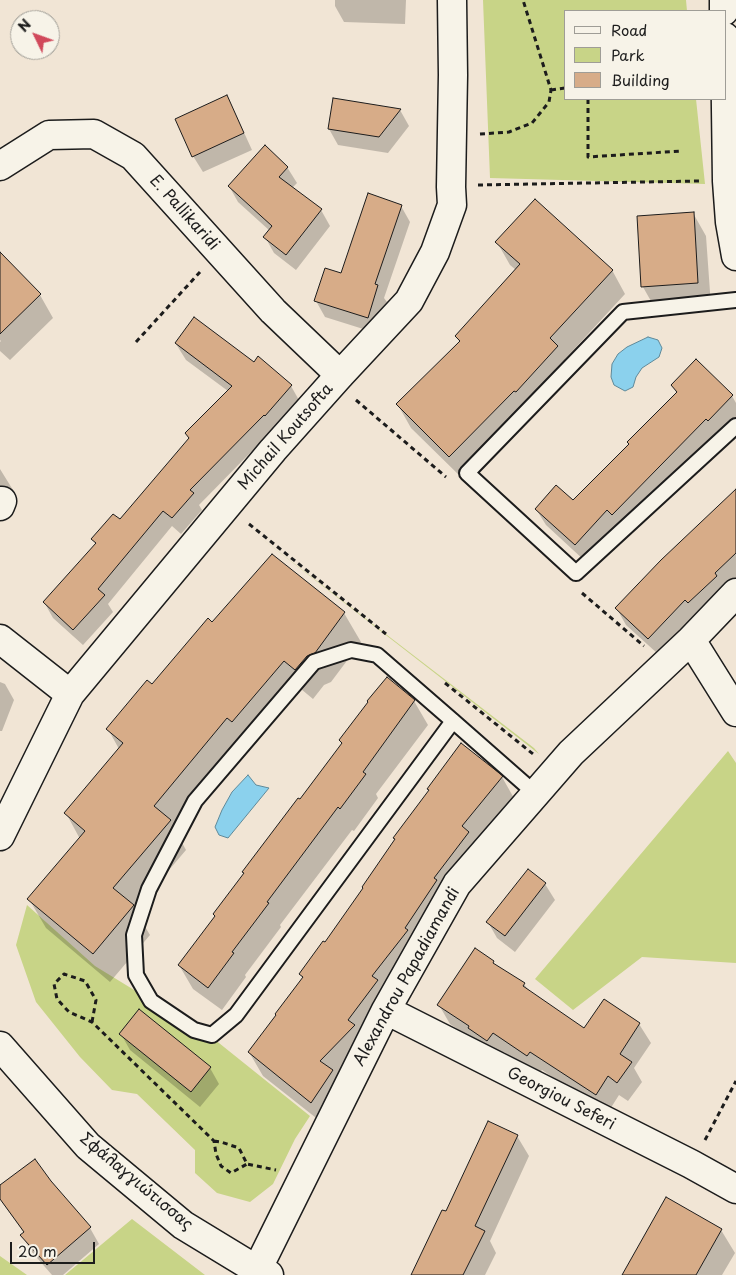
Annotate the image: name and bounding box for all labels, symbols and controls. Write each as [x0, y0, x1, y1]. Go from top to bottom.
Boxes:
north arrow [10, 10, 60, 60]
legend [564, 10, 726, 100]
text: N [13, 14, 36, 36]
text: Road [611, 18, 647, 41]
text: Park [611, 43, 645, 66]
text: Building [611, 68, 670, 91]
street label: E. Pallikaridi [145, 171, 223, 255]
street label: Michail Koutsofta [234, 380, 338, 494]
street label: Alexandrou Papadiamandi [350, 884, 464, 1070]
street label: Georgiou Seferi [504, 1063, 618, 1135]
street label: Σφάλαγγιώτισσας [76, 1129, 196, 1235]
scale bar [12, 1232, 98, 1264]
text: 20 m [18, 1239, 57, 1262]

